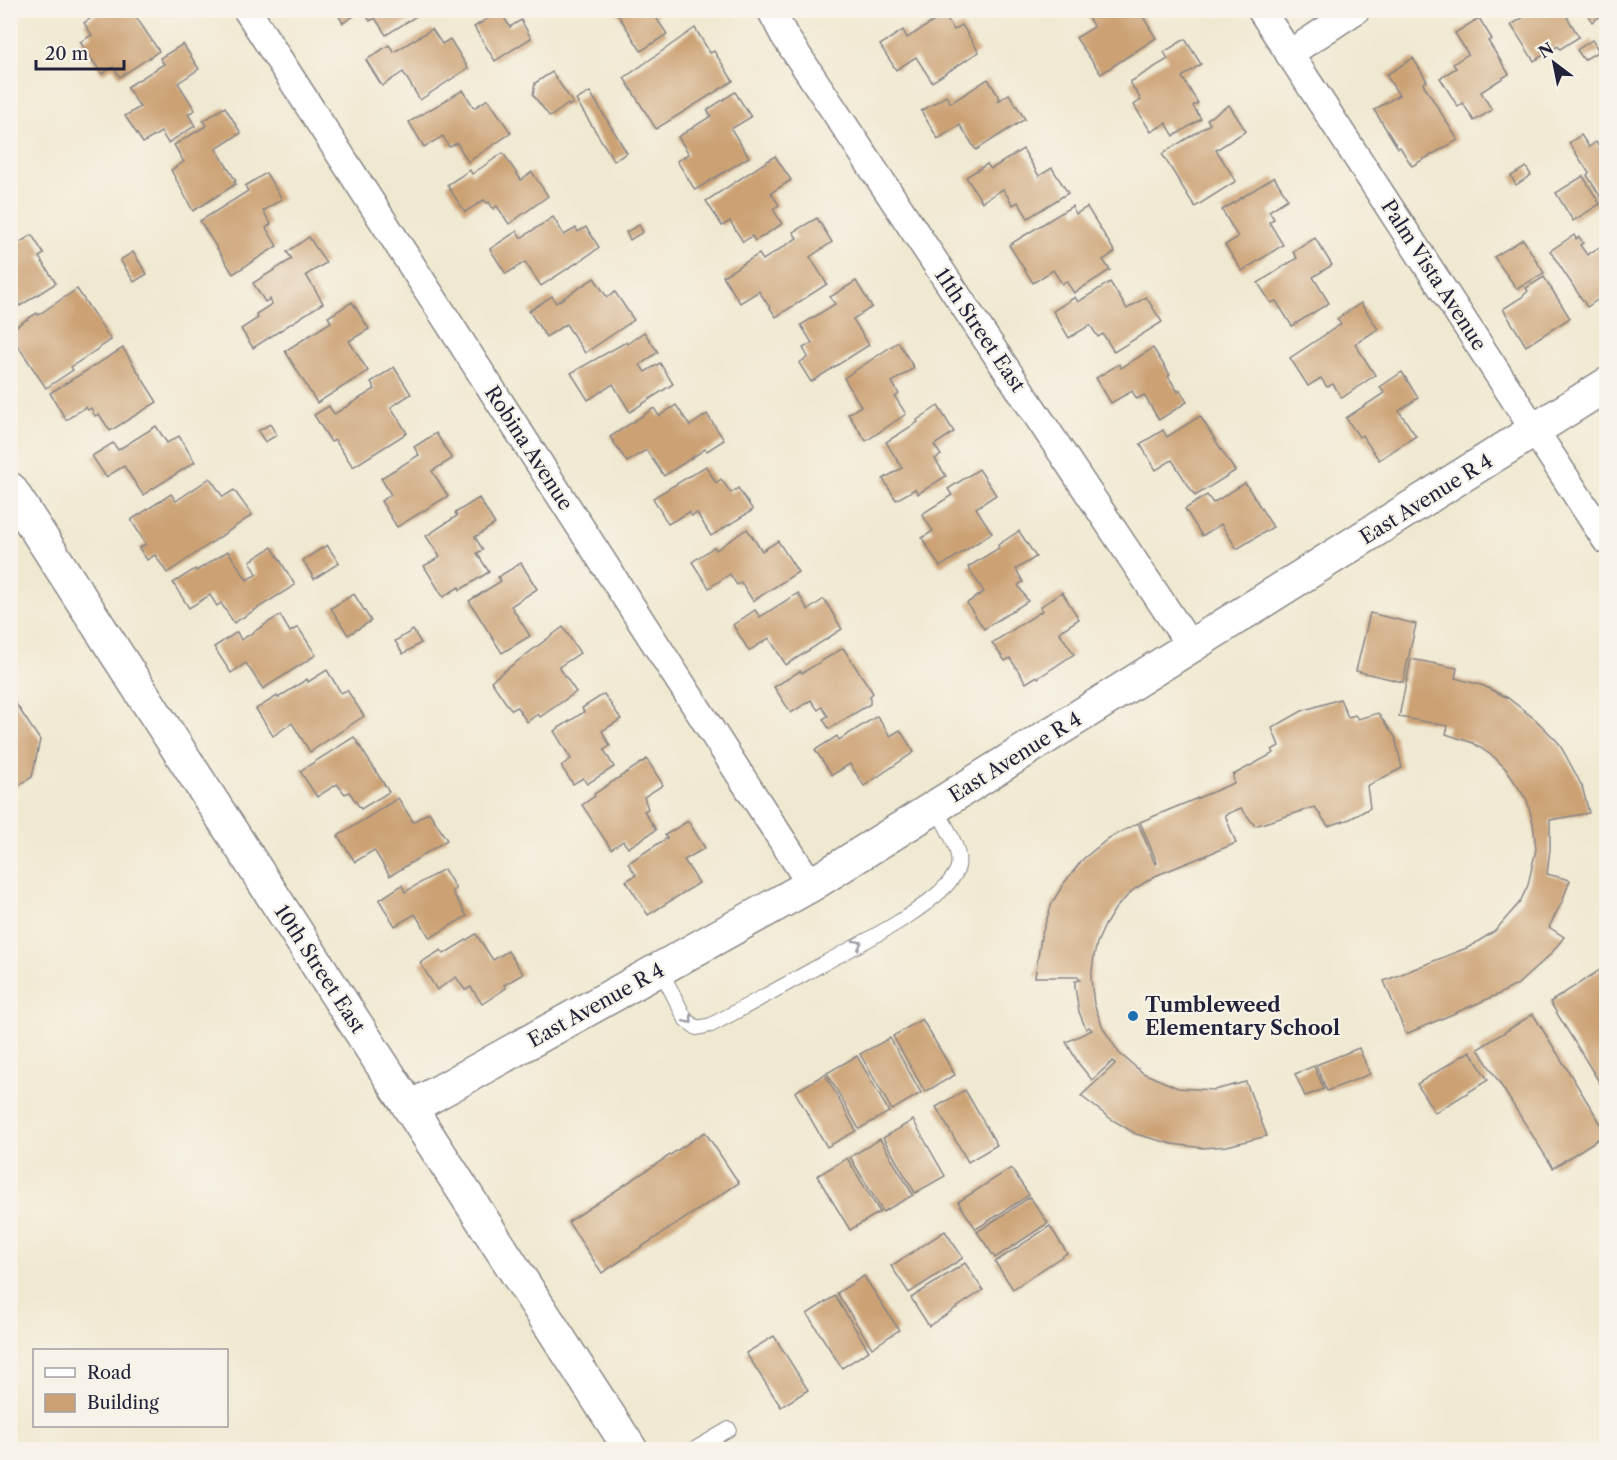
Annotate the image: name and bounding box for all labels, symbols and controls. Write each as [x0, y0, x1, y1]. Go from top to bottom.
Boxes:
scale bar [36, 33, 124, 71]
north arrow [1524, 33, 1584, 93]
text: N [1535, 38, 1557, 62]
text: 20 m [45, 43, 89, 65]
street label: Palm Vista Avenue [1376, 195, 1492, 355]
street label: 11th Street East [930, 264, 1030, 396]
street label: Robina Avenue [480, 381, 578, 515]
street label: East Avenue R 4 [1355, 449, 1497, 549]
street label: East Avenue R 4 [944, 707, 1086, 807]
street label: 10th Street East [270, 900, 370, 1038]
one-way arrow [852, 940, 863, 951]
street label: East Avenue R 4 [524, 958, 668, 1052]
place label: Tumbleweed Elementary School [1145, 993, 1340, 1040]
marker: Tumbleweed Elementary School [1126, 1009, 1140, 1023]
one-way arrow [681, 1013, 692, 1024]
legend [33, 1349, 228, 1427]
text: Road [87, 1362, 132, 1384]
text: Building [87, 1392, 159, 1414]

